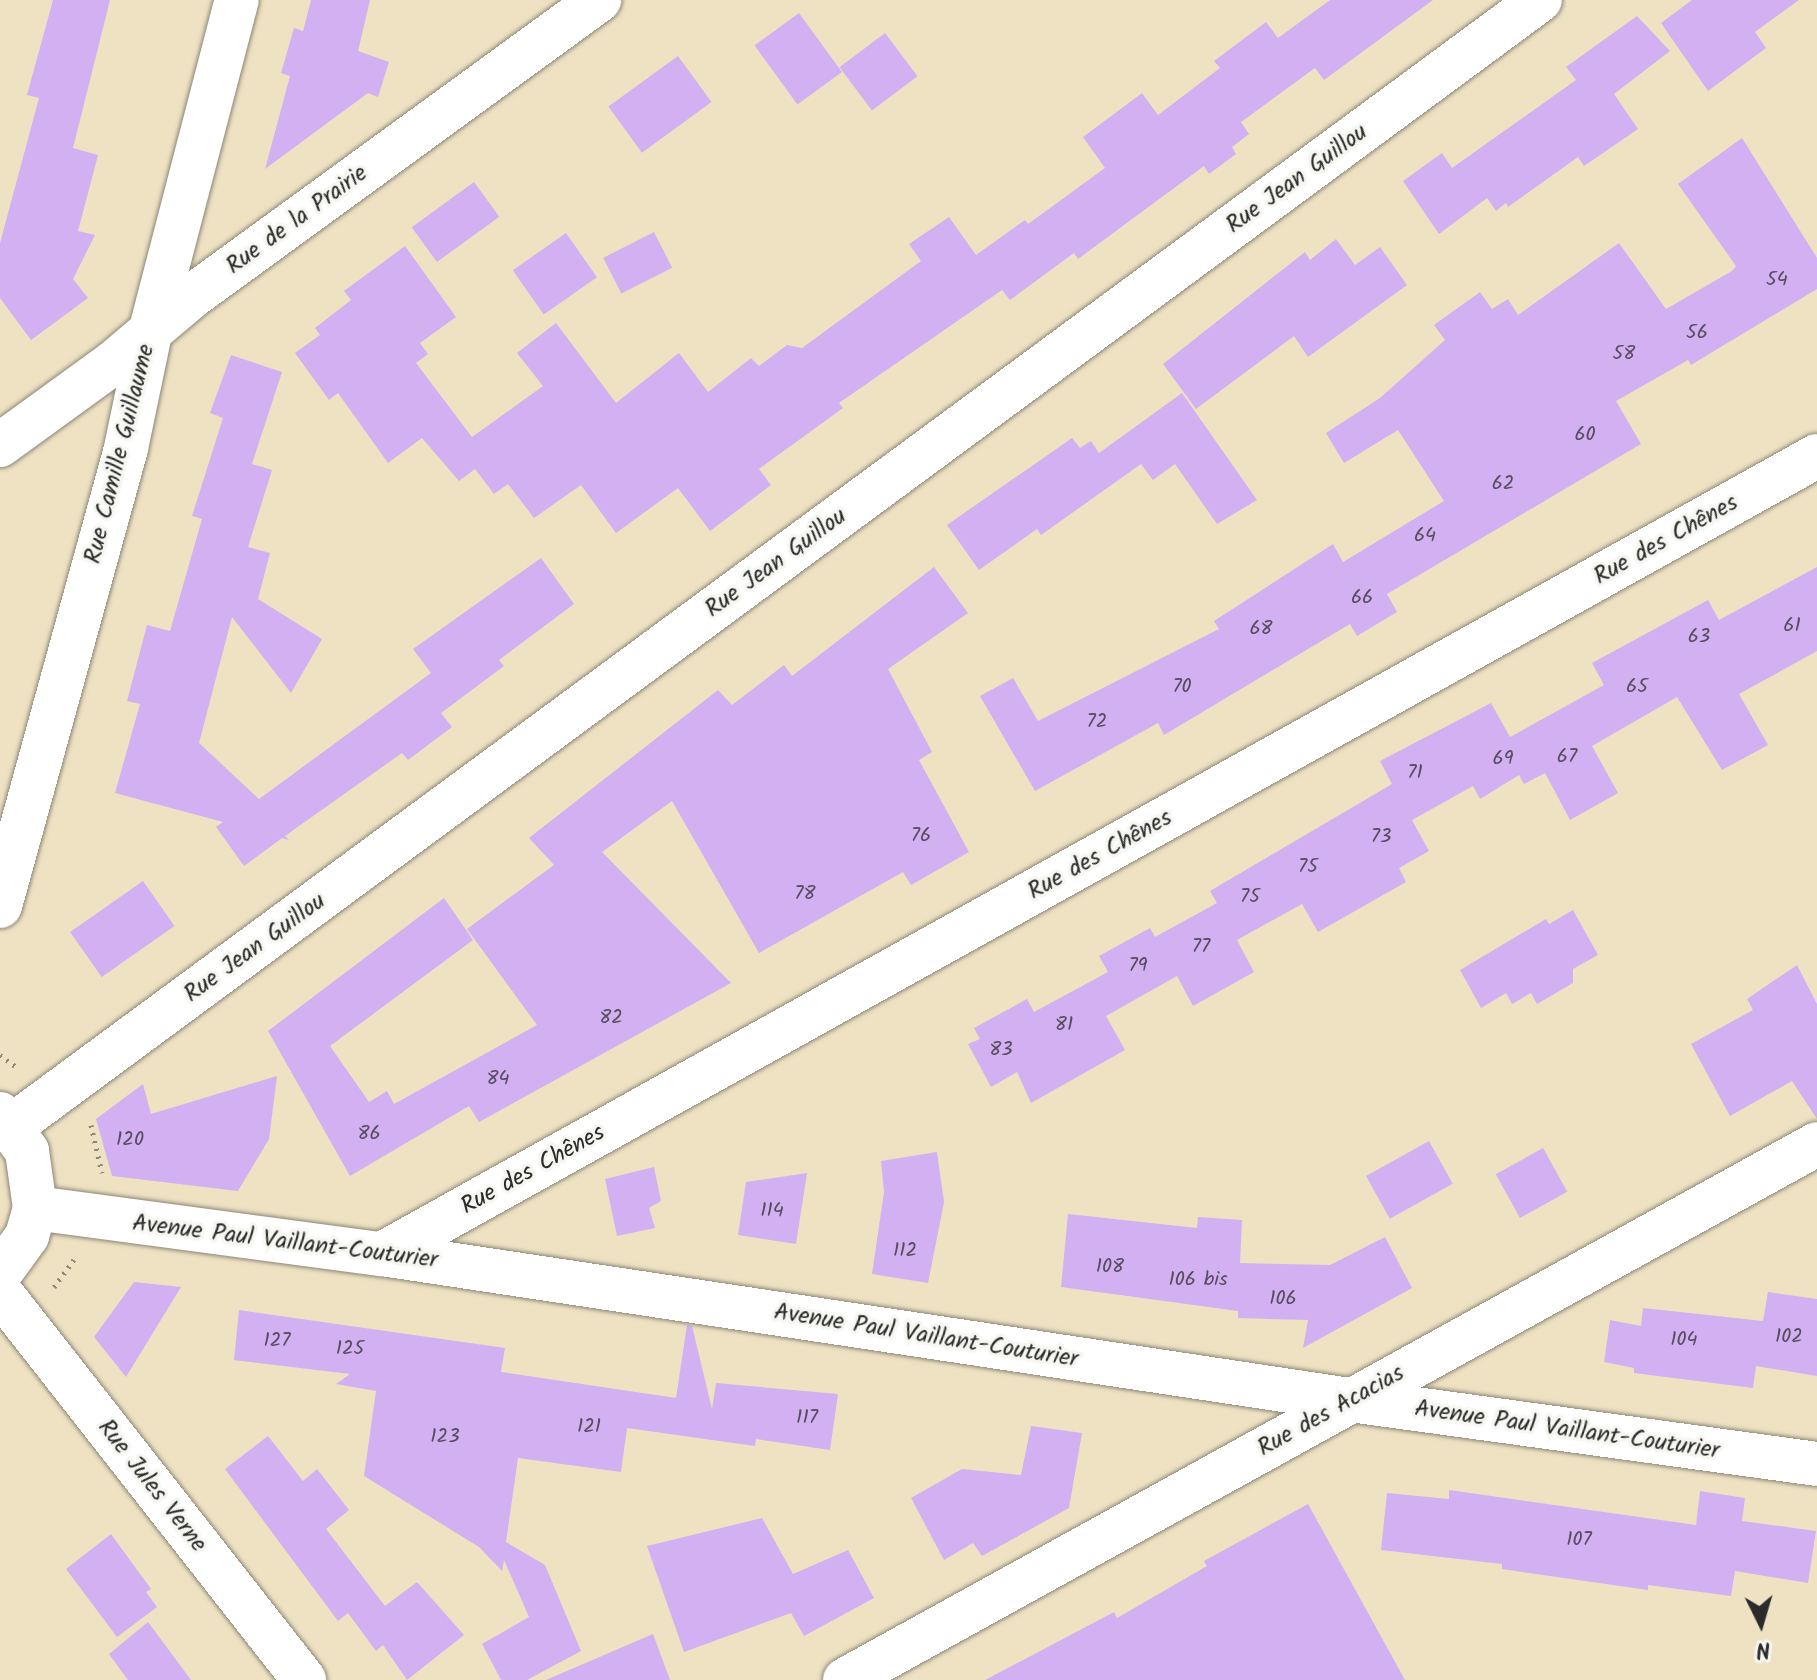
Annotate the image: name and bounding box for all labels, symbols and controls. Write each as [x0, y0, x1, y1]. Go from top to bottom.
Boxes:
street label: Rue Jean Guillou [1221, 118, 1373, 240]
street label: Rue de la Prairie [221, 159, 373, 281]
house number: 54 [1766, 268, 1788, 292]
house number: 56 [1686, 321, 1708, 345]
street label: Rue Camille Guillaume [79, 341, 161, 567]
house number: 58 [1613, 342, 1635, 366]
house number: 60 [1574, 423, 1596, 447]
house number: 62 [1492, 472, 1514, 496]
street label: Rue des Chênes [1589, 489, 1743, 591]
street label: Rue Jean Guillou [700, 502, 852, 624]
house number: 64 [1414, 524, 1436, 548]
house number: 66 [1351, 586, 1373, 610]
house number: 61 [1783, 614, 1801, 638]
house number: 68 [1249, 617, 1273, 641]
house number: 63 [1688, 625, 1710, 649]
house number: 70 [1172, 675, 1192, 699]
house number: 65 [1626, 675, 1648, 699]
house number: 72 [1087, 710, 1107, 734]
house number: 67 [1557, 745, 1577, 769]
house number: 69 [1493, 747, 1513, 771]
house number: 71 [1407, 761, 1423, 785]
street label: Rue des Chênes [1023, 804, 1177, 906]
house number: 76 [911, 824, 931, 848]
house number: 73 [1371, 825, 1391, 849]
house number: 75 [1298, 855, 1318, 879]
house number: 78 [794, 882, 816, 906]
house number: 75 [1240, 885, 1260, 909]
street label: Rue Jean Guillou [179, 887, 331, 1009]
house number: 77 [1192, 935, 1210, 959]
house number: 79 [1129, 954, 1147, 978]
house number: 82 [599, 1006, 623, 1030]
house number: 81 [1055, 1013, 1073, 1037]
house number: 83 [989, 1038, 1013, 1062]
house number: 84 [486, 1067, 510, 1091]
street label: Rue des Chênes [456, 1119, 610, 1221]
house number: 86 [357, 1122, 381, 1146]
house number: 120 [116, 1128, 144, 1152]
house number: 114 [760, 1199, 784, 1223]
street label: Avenue Paul Vaillant-Couturier [131, 1209, 439, 1275]
house number: 112 [893, 1239, 917, 1263]
house number: 108 [1096, 1255, 1124, 1279]
house number: 106 bis [1168, 1268, 1228, 1292]
house number: 106 [1269, 1287, 1297, 1311]
street label: Avenue Paul Vaillant-Couturier [772, 1298, 1080, 1374]
house number: 102 [1775, 1325, 1803, 1349]
house number: 104 [1670, 1328, 1698, 1352]
house number: 127 [263, 1329, 291, 1353]
house number: 125 [336, 1337, 364, 1361]
street label: Rue des Acacias [1253, 1359, 1409, 1463]
street label: Avenue Paul Vaillant-Couturier [1413, 1394, 1721, 1466]
house number: 117 [796, 1406, 818, 1430]
street label: Rue Jules Verne [91, 1414, 213, 1558]
house number: 121 [577, 1415, 601, 1439]
house number: 123 [430, 1425, 460, 1449]
house number: 107 [1566, 1528, 1592, 1552]
north arrow [1721, 1584, 1801, 1664]
text: N [1755, 1630, 1772, 1666]

